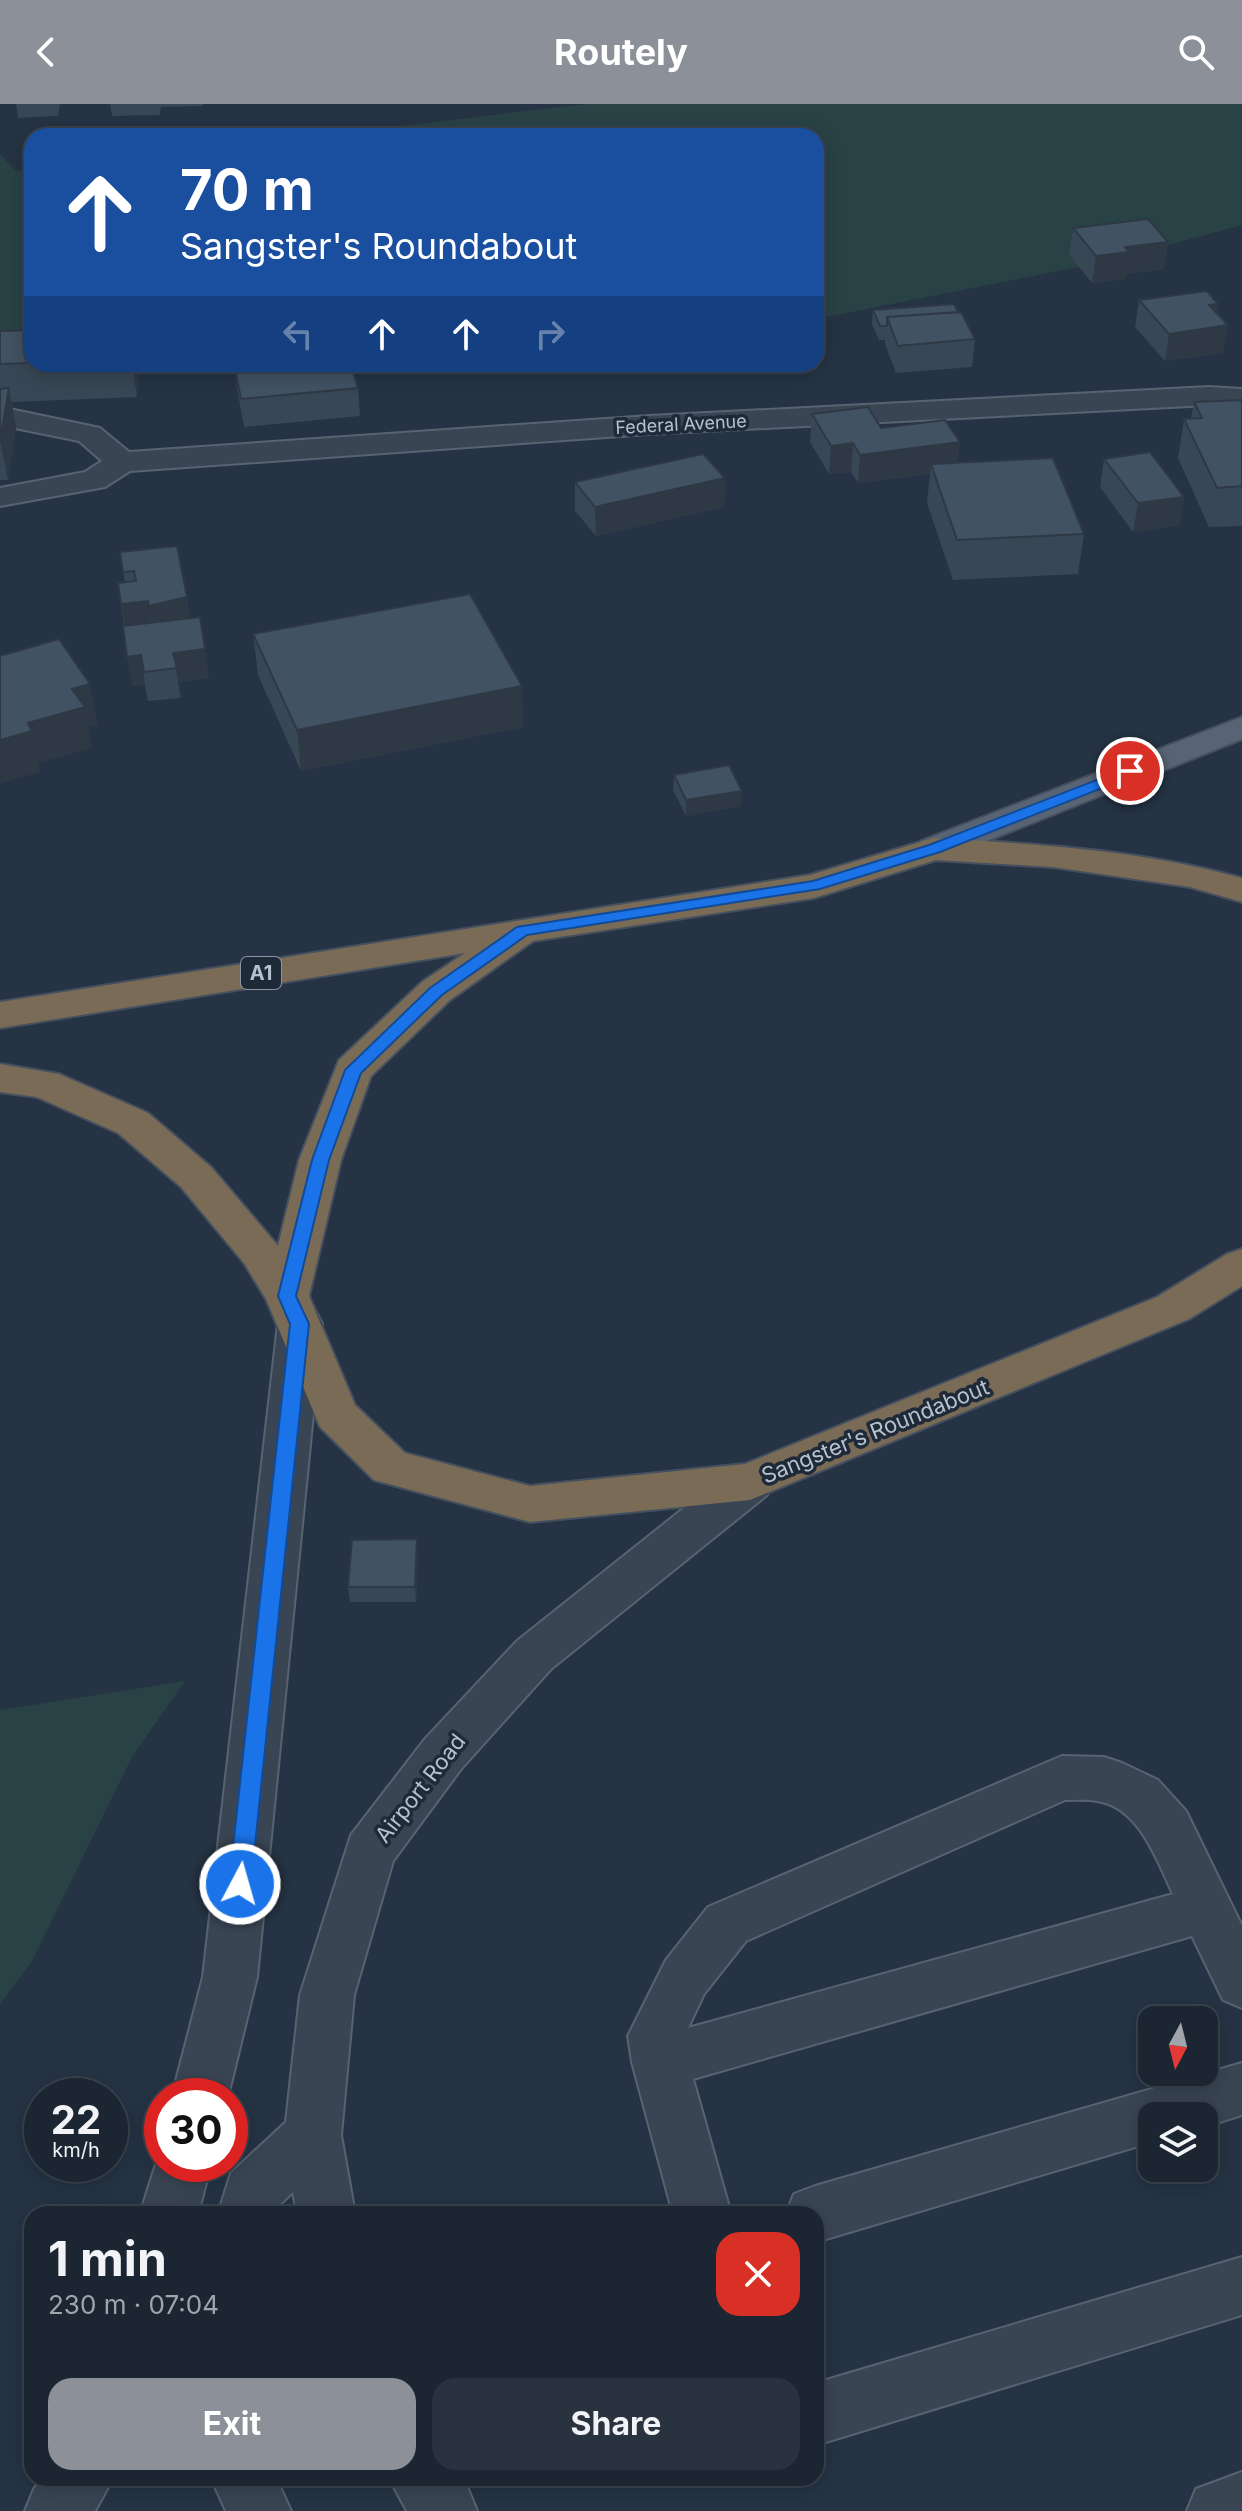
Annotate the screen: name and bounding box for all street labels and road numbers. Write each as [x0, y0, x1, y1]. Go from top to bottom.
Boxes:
street label: Federal Avenue [615, 410, 747, 438]
road number: A1 [241, 957, 281, 989]
street label: Sangster's Roundabout [758, 1373, 992, 1489]
street label: Airport Road [369, 1728, 471, 1848]

